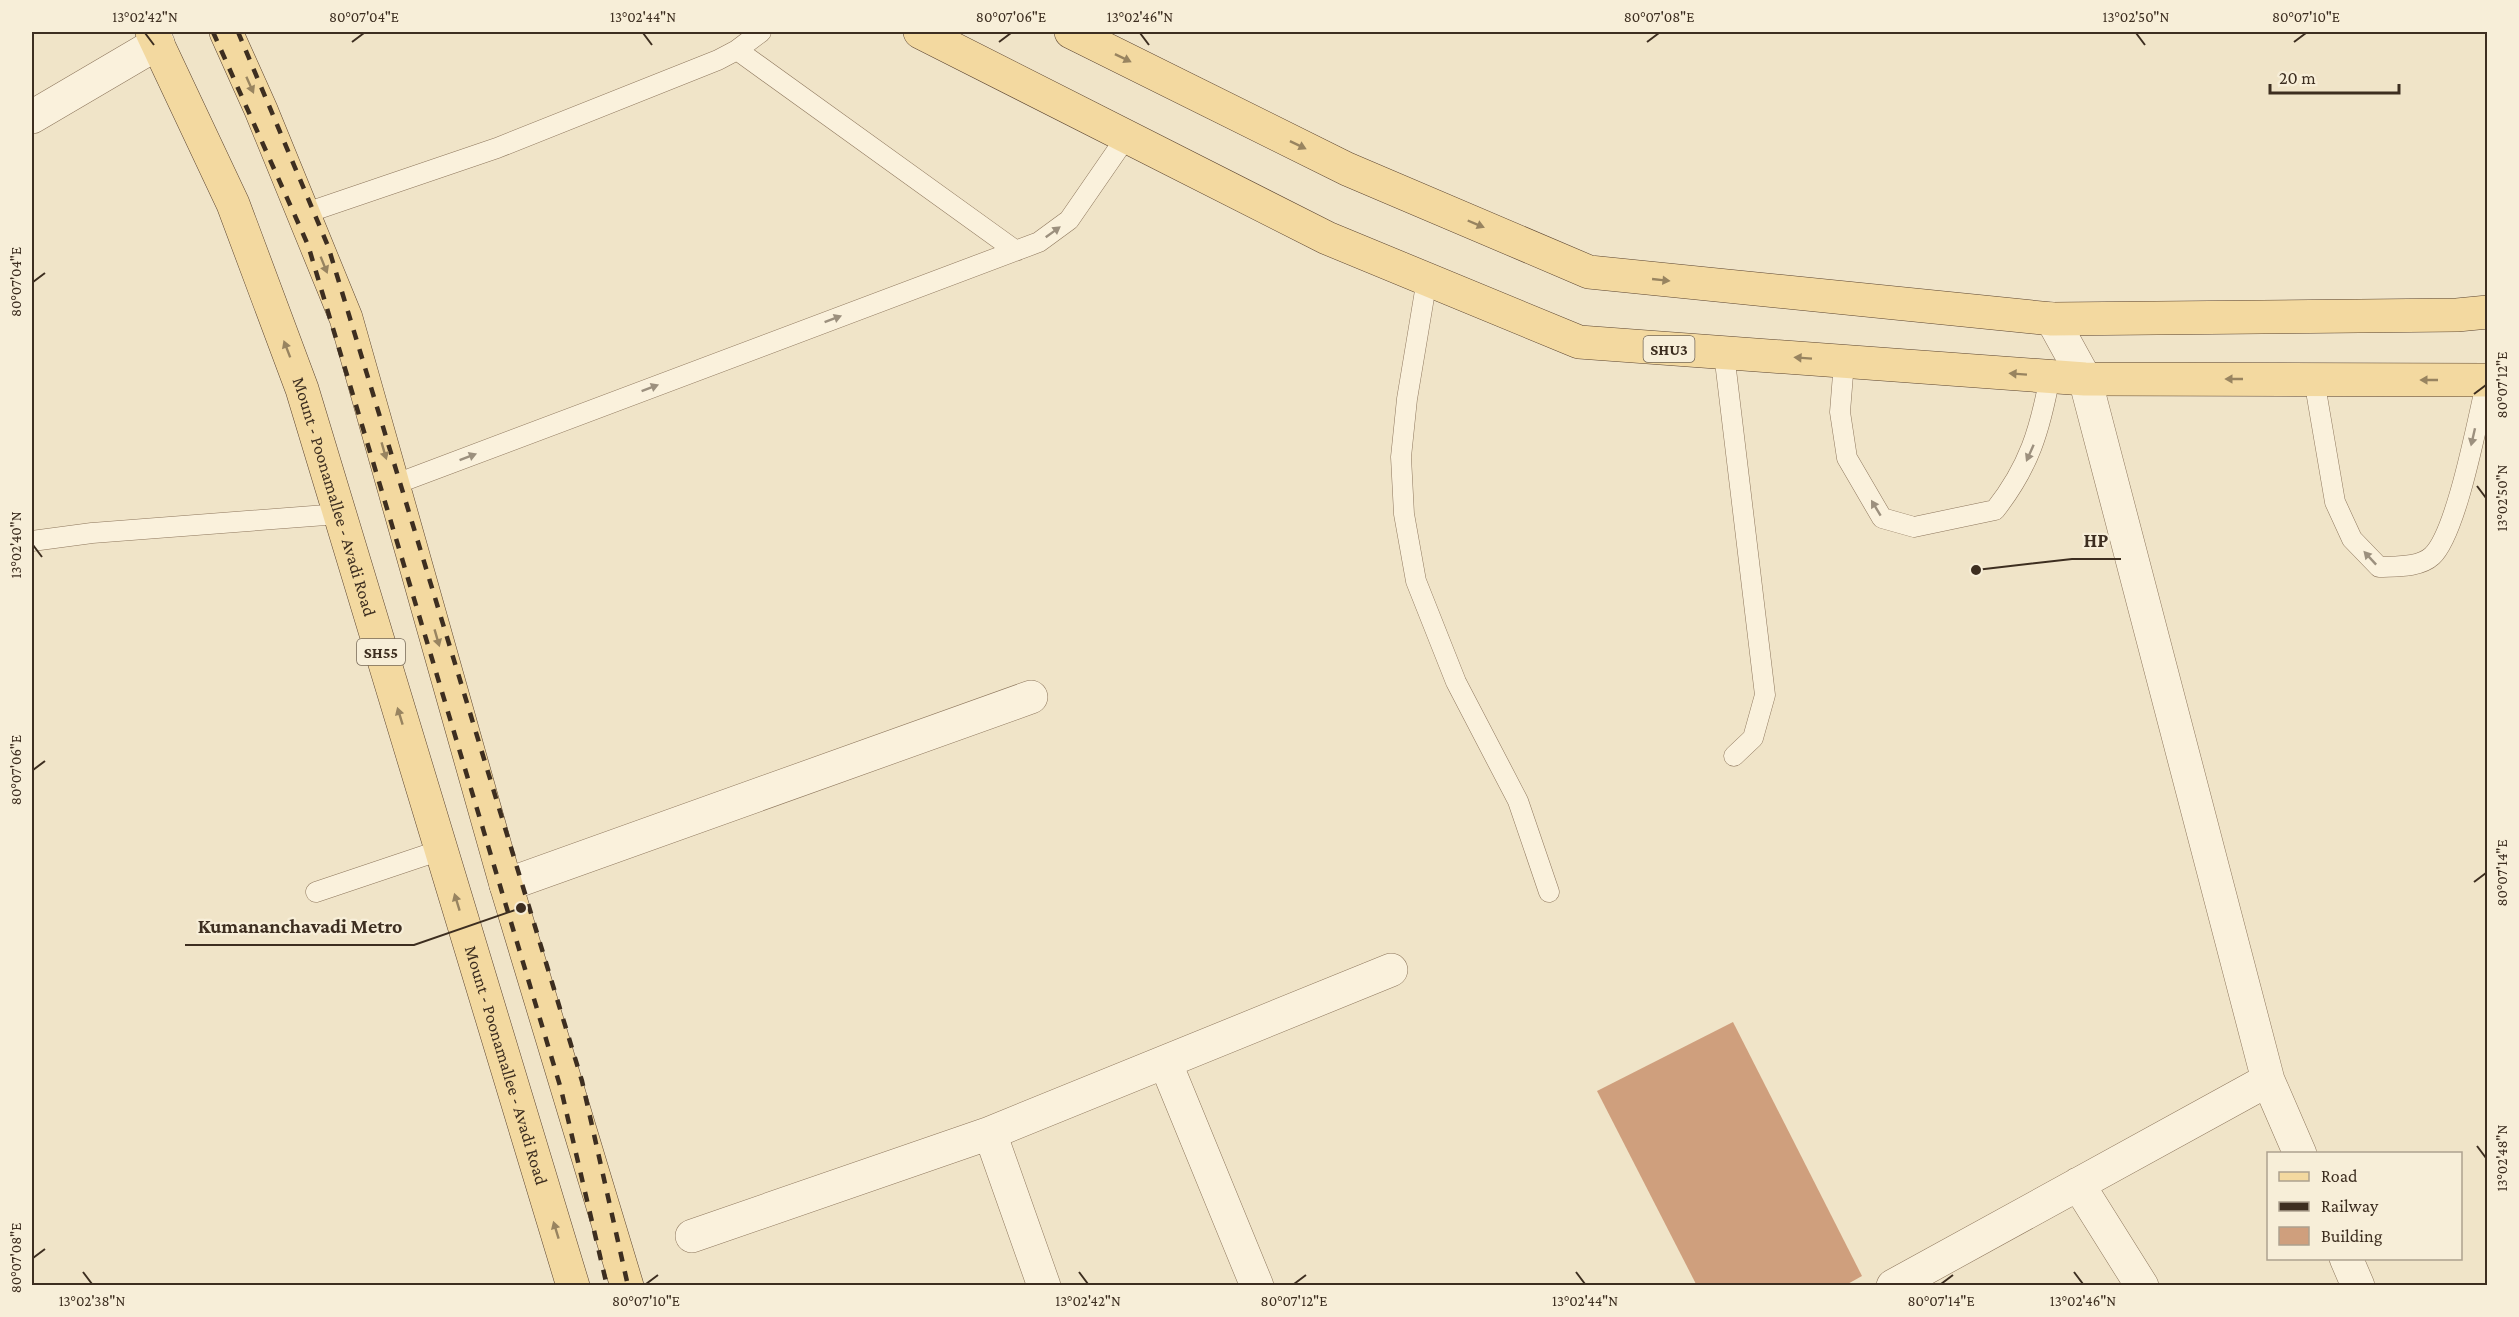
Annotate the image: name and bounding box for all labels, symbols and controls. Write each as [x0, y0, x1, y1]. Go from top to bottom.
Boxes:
text: 13°02'42"N [112, 9, 178, 25]
text: 80°07'04"E [329, 9, 399, 25]
text: 13°02'44"N [610, 9, 676, 25]
text: 80°07'06"E [976, 9, 1046, 25]
text: 13°02'46"N [1107, 9, 1173, 25]
text: 80°07'08"E [1624, 9, 1694, 25]
text: 13°02'50"N [2103, 9, 2170, 25]
text: 80°07'10"E [2272, 9, 2340, 25]
one-way arrow [1115, 53, 1132, 62]
scale bar [2270, 57, 2399, 95]
text: 20 m [2279, 68, 2316, 88]
one-way arrow [245, 76, 255, 94]
one-way arrow [1289, 139, 1307, 149]
one-way arrow [1467, 220, 1485, 229]
one-way arrow [1045, 227, 1060, 239]
text: 80°07'04"E [8, 247, 24, 317]
one-way arrow [319, 257, 329, 275]
one-way arrow [1651, 275, 1670, 284]
one-way arrow [824, 314, 842, 324]
road number: SHU3 [1644, 336, 1694, 362]
one-way arrow [282, 340, 291, 358]
text: 80°07'12"E [2494, 352, 2510, 418]
one-way arrow [1793, 354, 1812, 363]
one-way arrow [2009, 369, 2028, 379]
street label: Mount - Poonamallee - Avadi Road [288, 374, 380, 619]
one-way arrow [2225, 374, 2244, 384]
one-way arrow [2420, 375, 2439, 384]
one-way arrow [641, 383, 659, 392]
one-way arrow [2468, 428, 2478, 446]
one-way arrow [379, 442, 389, 460]
one-way arrow [2025, 444, 2035, 462]
one-way arrow [459, 451, 477, 461]
text: 13°02'50"N [2494, 464, 2510, 531]
one-way arrow [1871, 500, 1882, 516]
text: 13°02'40"N [8, 511, 24, 579]
callout: HP [2072, 521, 2121, 559]
text: HP [2084, 529, 2108, 551]
one-way arrow [2364, 552, 2378, 566]
one-way arrow [433, 629, 443, 647]
road number: SH55 [357, 639, 405, 665]
one-way arrow [395, 707, 404, 725]
text: 80°07'06"E [8, 735, 24, 805]
text: 80°07'14"E [2494, 839, 2510, 907]
one-way arrow [452, 893, 461, 911]
callout: Kumananchavadi Metro [185, 907, 414, 945]
text: Kumananchavadi Metro [198, 915, 402, 937]
street label: Mount - Poonamallee - Avadi Road [461, 943, 552, 1188]
text: 13°02'48"N [2494, 1125, 2510, 1191]
legend [2267, 1152, 2462, 1260]
text: Road [2321, 1166, 2358, 1186]
text: Railway [2321, 1196, 2379, 1216]
one-way arrow [551, 1220, 560, 1238]
text: 80°07'08"E [8, 1223, 24, 1293]
text: Building [2321, 1226, 2383, 1246]
text: 13°02'38"N [59, 1293, 125, 1309]
text: 80°07'10"E [612, 1293, 680, 1309]
text: 13°02'42"N [1055, 1293, 1121, 1309]
text: 80°07'12"E [1261, 1293, 1327, 1309]
text: 13°02'44"N [1552, 1293, 1618, 1309]
text: 80°07'14"E [1907, 1293, 1975, 1309]
text: 13°02'46"N [2050, 1293, 2116, 1309]

